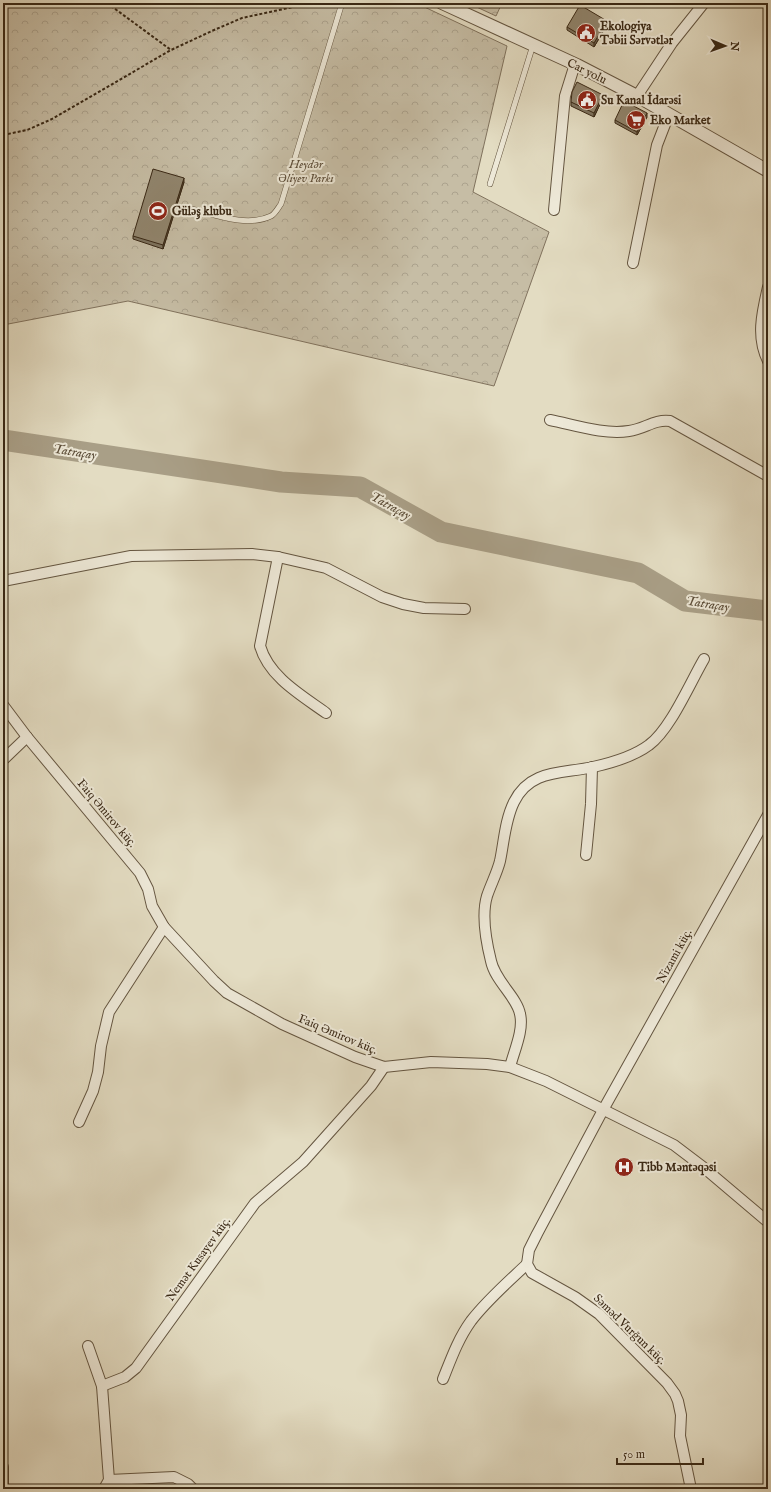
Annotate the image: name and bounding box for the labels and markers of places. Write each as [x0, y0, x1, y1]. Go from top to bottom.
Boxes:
place label: Ekologiya Təbii Sərvətlər [599, 19, 674, 48]
public building icon: Ekologiya Təbii Sərvətlər [575, 22, 597, 44]
public building icon: Su Kanal İdarəsi [576, 89, 598, 111]
place label: Su Kanal İdarəsi [601, 92, 682, 108]
supermarket icon: Eko Market [625, 109, 647, 131]
place label: Eko Market [650, 113, 711, 128]
sports icon: Güləş klubu [147, 200, 169, 222]
place label: Güləş klubu [172, 204, 232, 220]
hospital icon: Tibb Məntəqəsi [613, 1156, 635, 1178]
place label: Tibb Məntəqəsi [637, 1160, 717, 1176]

